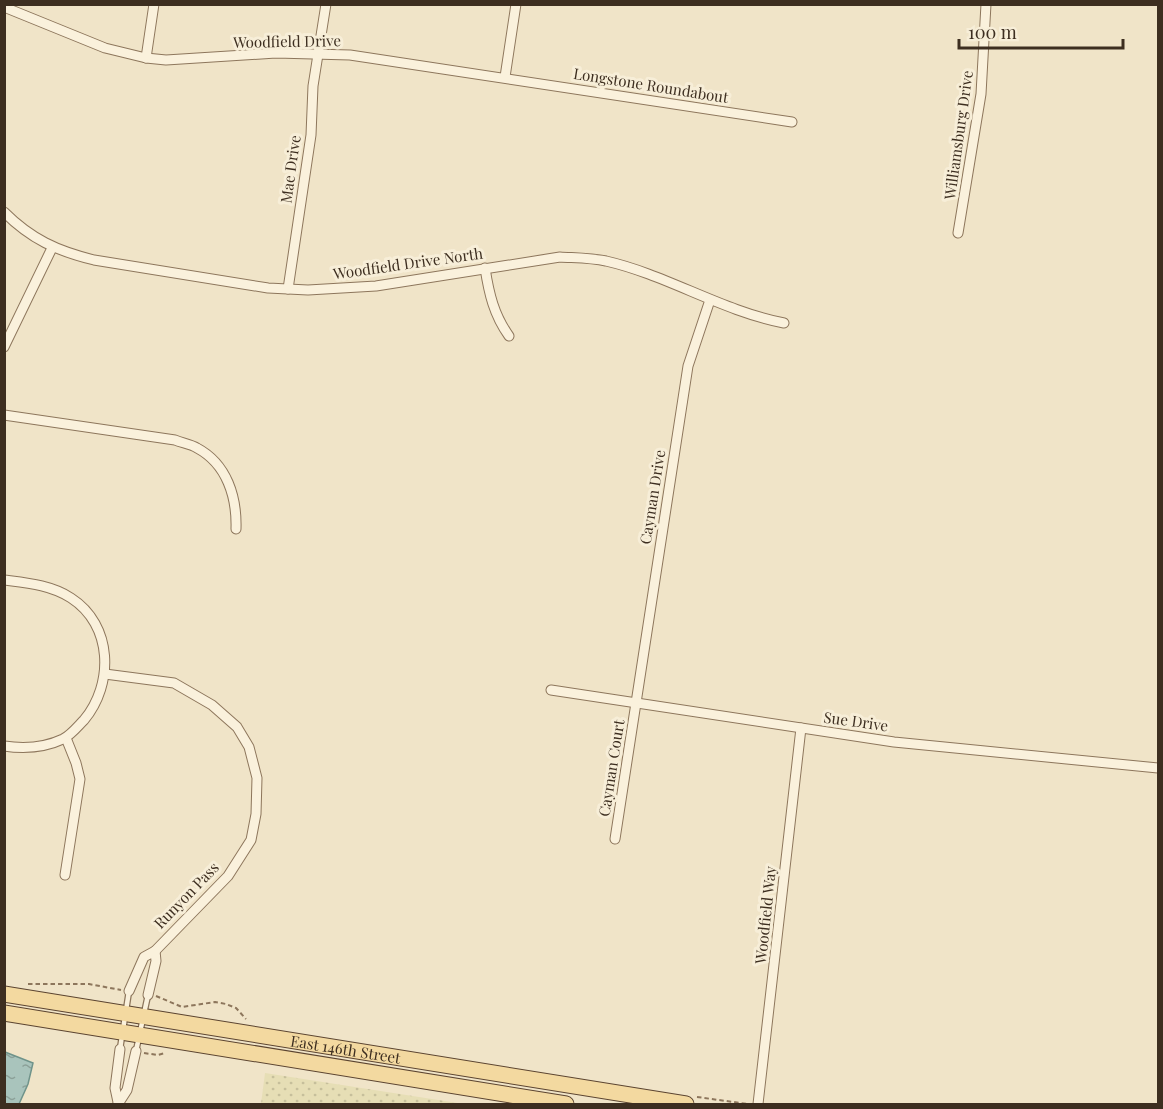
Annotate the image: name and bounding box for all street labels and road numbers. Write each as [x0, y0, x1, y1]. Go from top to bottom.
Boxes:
street label: Woodfield Drive [232, 30, 341, 52]
street label: Longstone Roundabout [572, 63, 731, 107]
street label: Williamsburg Drive [939, 69, 977, 202]
street label: Mae Drive [275, 134, 305, 204]
street label: Woodfield Drive North [331, 243, 484, 284]
street label: Cayman Drive [635, 448, 669, 546]
street label: Sue Drive [822, 707, 890, 735]
street label: Cayman Court [593, 717, 629, 818]
street label: Runyon Pass [149, 857, 223, 933]
street label: Woodfield Way [750, 865, 780, 966]
street label: East 146th Street [289, 1030, 403, 1068]

